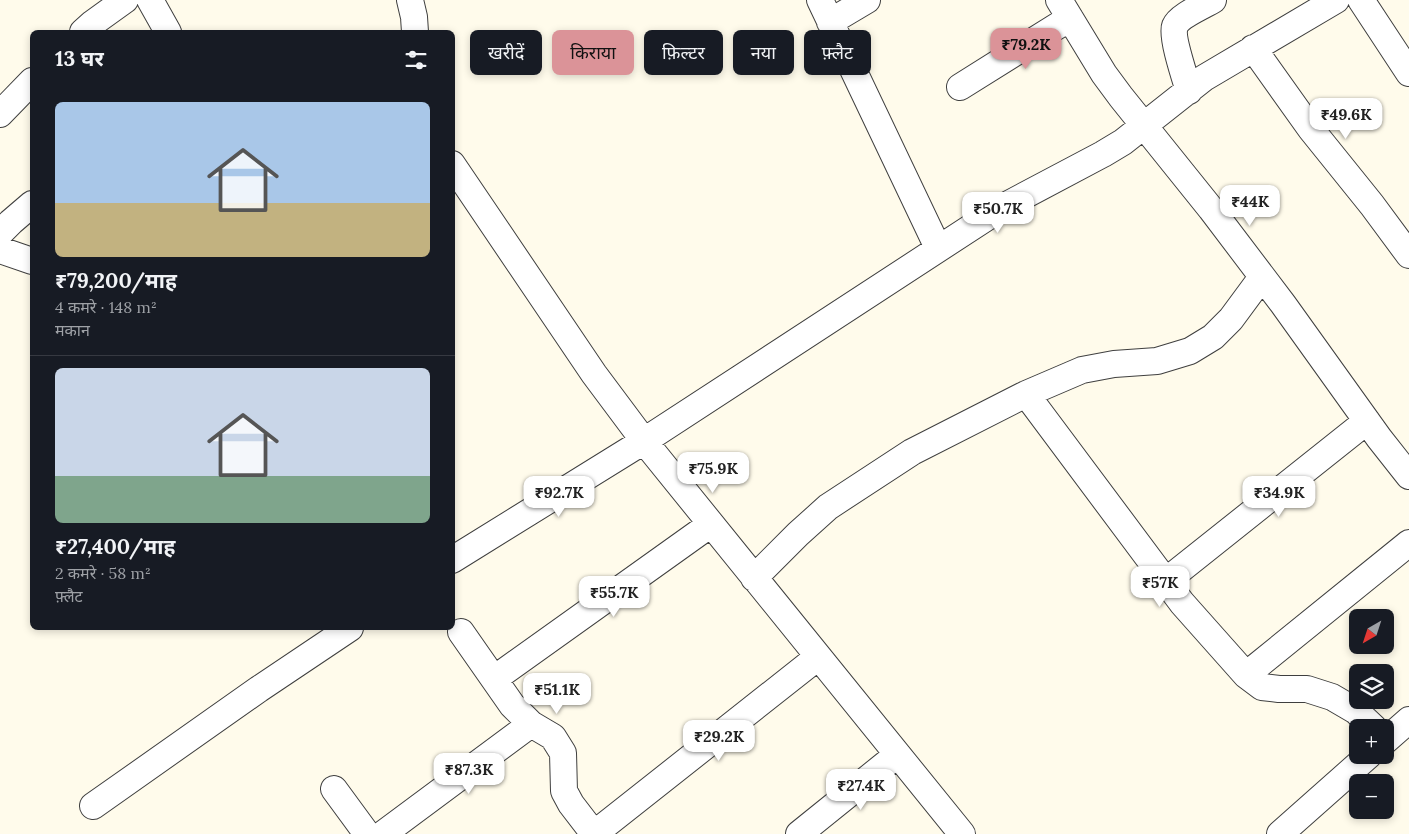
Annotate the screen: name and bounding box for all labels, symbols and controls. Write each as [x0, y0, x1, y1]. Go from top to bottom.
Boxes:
pin: ₹79.2K [985, 28, 1067, 70]
chip: खरीदें [470, 30, 542, 75]
chip: किराया [552, 30, 634, 75]
chip: फ़िल्टर [644, 30, 723, 75]
chip: नया [733, 30, 794, 75]
chip: फ़्लैट [804, 30, 871, 75]
text: ₹79.2K [1001, 34, 1051, 54]
text: 13 घर [55, 45, 104, 72]
icon: filters [402, 46, 430, 74]
pin: ₹49.6K [1305, 98, 1387, 140]
text: ₹49.6K [1320, 104, 1372, 124]
icon: home [198, 135, 288, 225]
pin: ₹44K [1220, 184, 1280, 227]
text: ₹44K [1231, 191, 1269, 211]
pin: ₹50.7K [957, 192, 1039, 234]
text: ₹50.7K [973, 198, 1023, 218]
text: ₹79,200/माह [55, 267, 177, 294]
text: 4 कमरे · 148 m² [55, 297, 157, 317]
text: मकान [55, 320, 90, 340]
icon: home [198, 400, 288, 490]
pin: ₹75.9K [672, 452, 754, 494]
text: ₹75.9K [688, 458, 738, 478]
pin: ₹92.7K [518, 476, 600, 518]
pin: ₹34.9K [1238, 476, 1320, 518]
text: ₹92.7K [534, 482, 584, 502]
text: ₹34.9K [1253, 482, 1305, 502]
text: ₹27,400/माह [55, 533, 175, 560]
text: 2 कमरे · 58 m² [55, 563, 151, 583]
pin: ₹57K [1130, 566, 1190, 608]
text: ₹57K [1142, 572, 1178, 592]
pin: ₹55.7K [573, 576, 655, 618]
text: ₹55.7K [590, 582, 638, 602]
text: फ़्लैट [55, 586, 83, 606]
north arrow [1349, 609, 1394, 654]
map controls [1349, 609, 1394, 819]
button: layers [1349, 664, 1394, 709]
pin: ₹51.1K [516, 672, 598, 715]
text: ₹51.1K [534, 679, 580, 699]
button: + [1349, 719, 1394, 764]
pin: ₹29.2K [678, 720, 760, 762]
text: ₹29.2K [694, 726, 744, 746]
pin: ₹87.3K [428, 752, 510, 795]
text: ₹87.3K [445, 759, 493, 779]
pin: ₹27.4K [820, 768, 902, 811]
button: − [1349, 774, 1394, 819]
text: ₹27.4K [837, 775, 885, 795]

